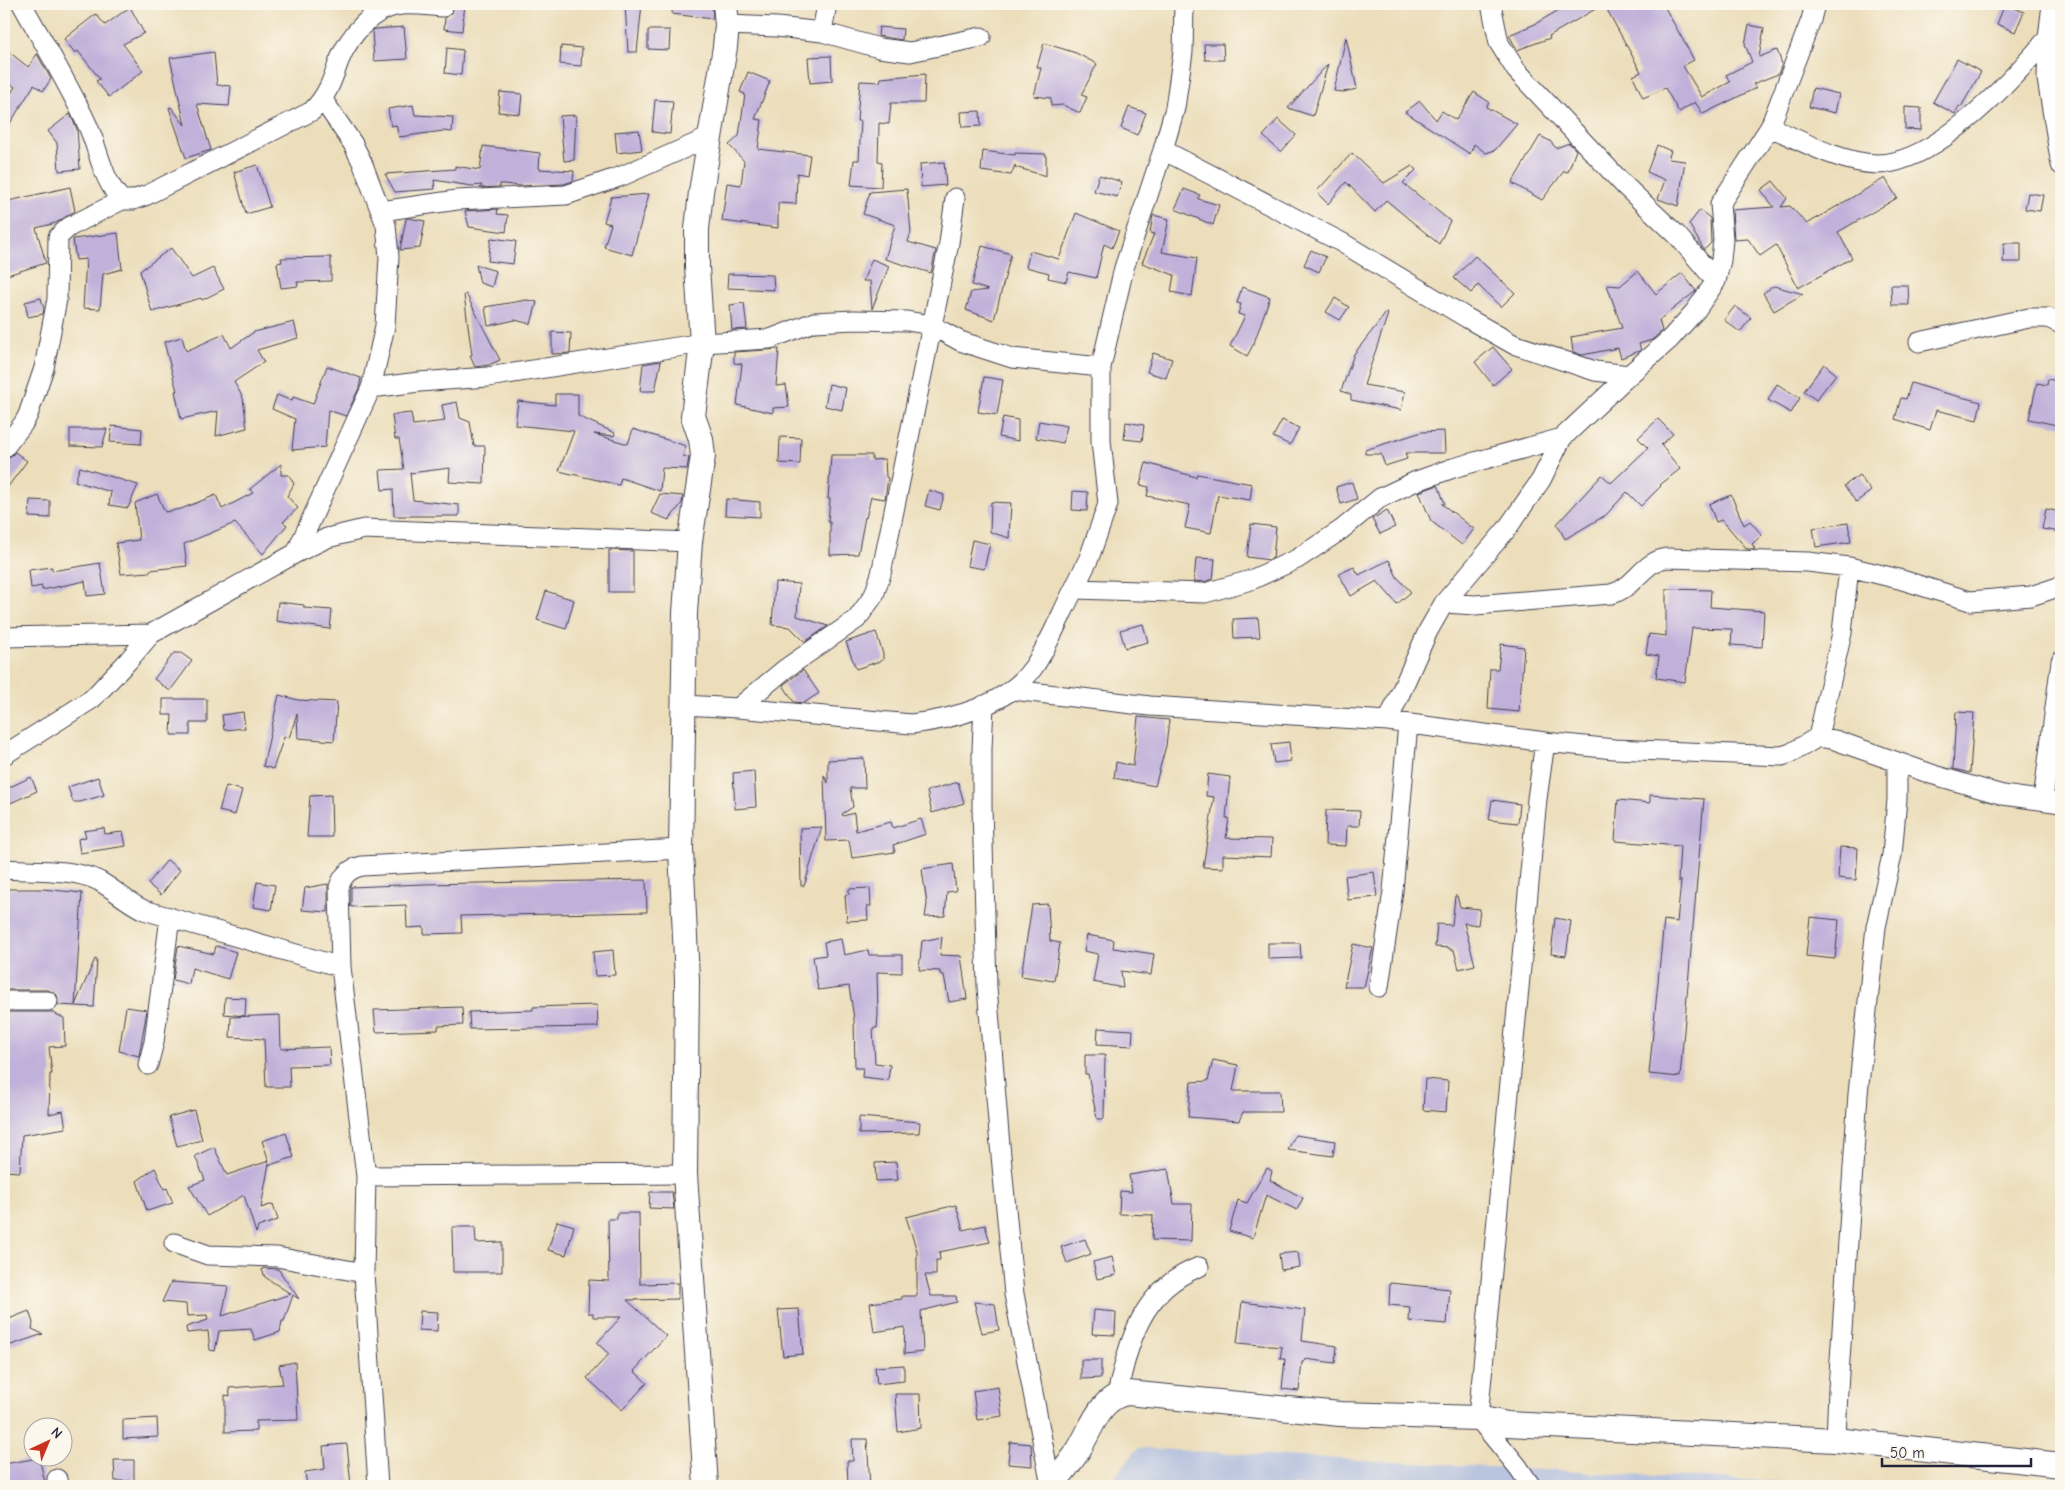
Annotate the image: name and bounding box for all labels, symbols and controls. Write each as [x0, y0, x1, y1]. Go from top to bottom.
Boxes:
north arrow [22, 1418, 72, 1468]
text: N [47, 1424, 66, 1442]
scale bar [1882, 1435, 2031, 1467]
text: 50 m [1890, 1444, 1925, 1462]

